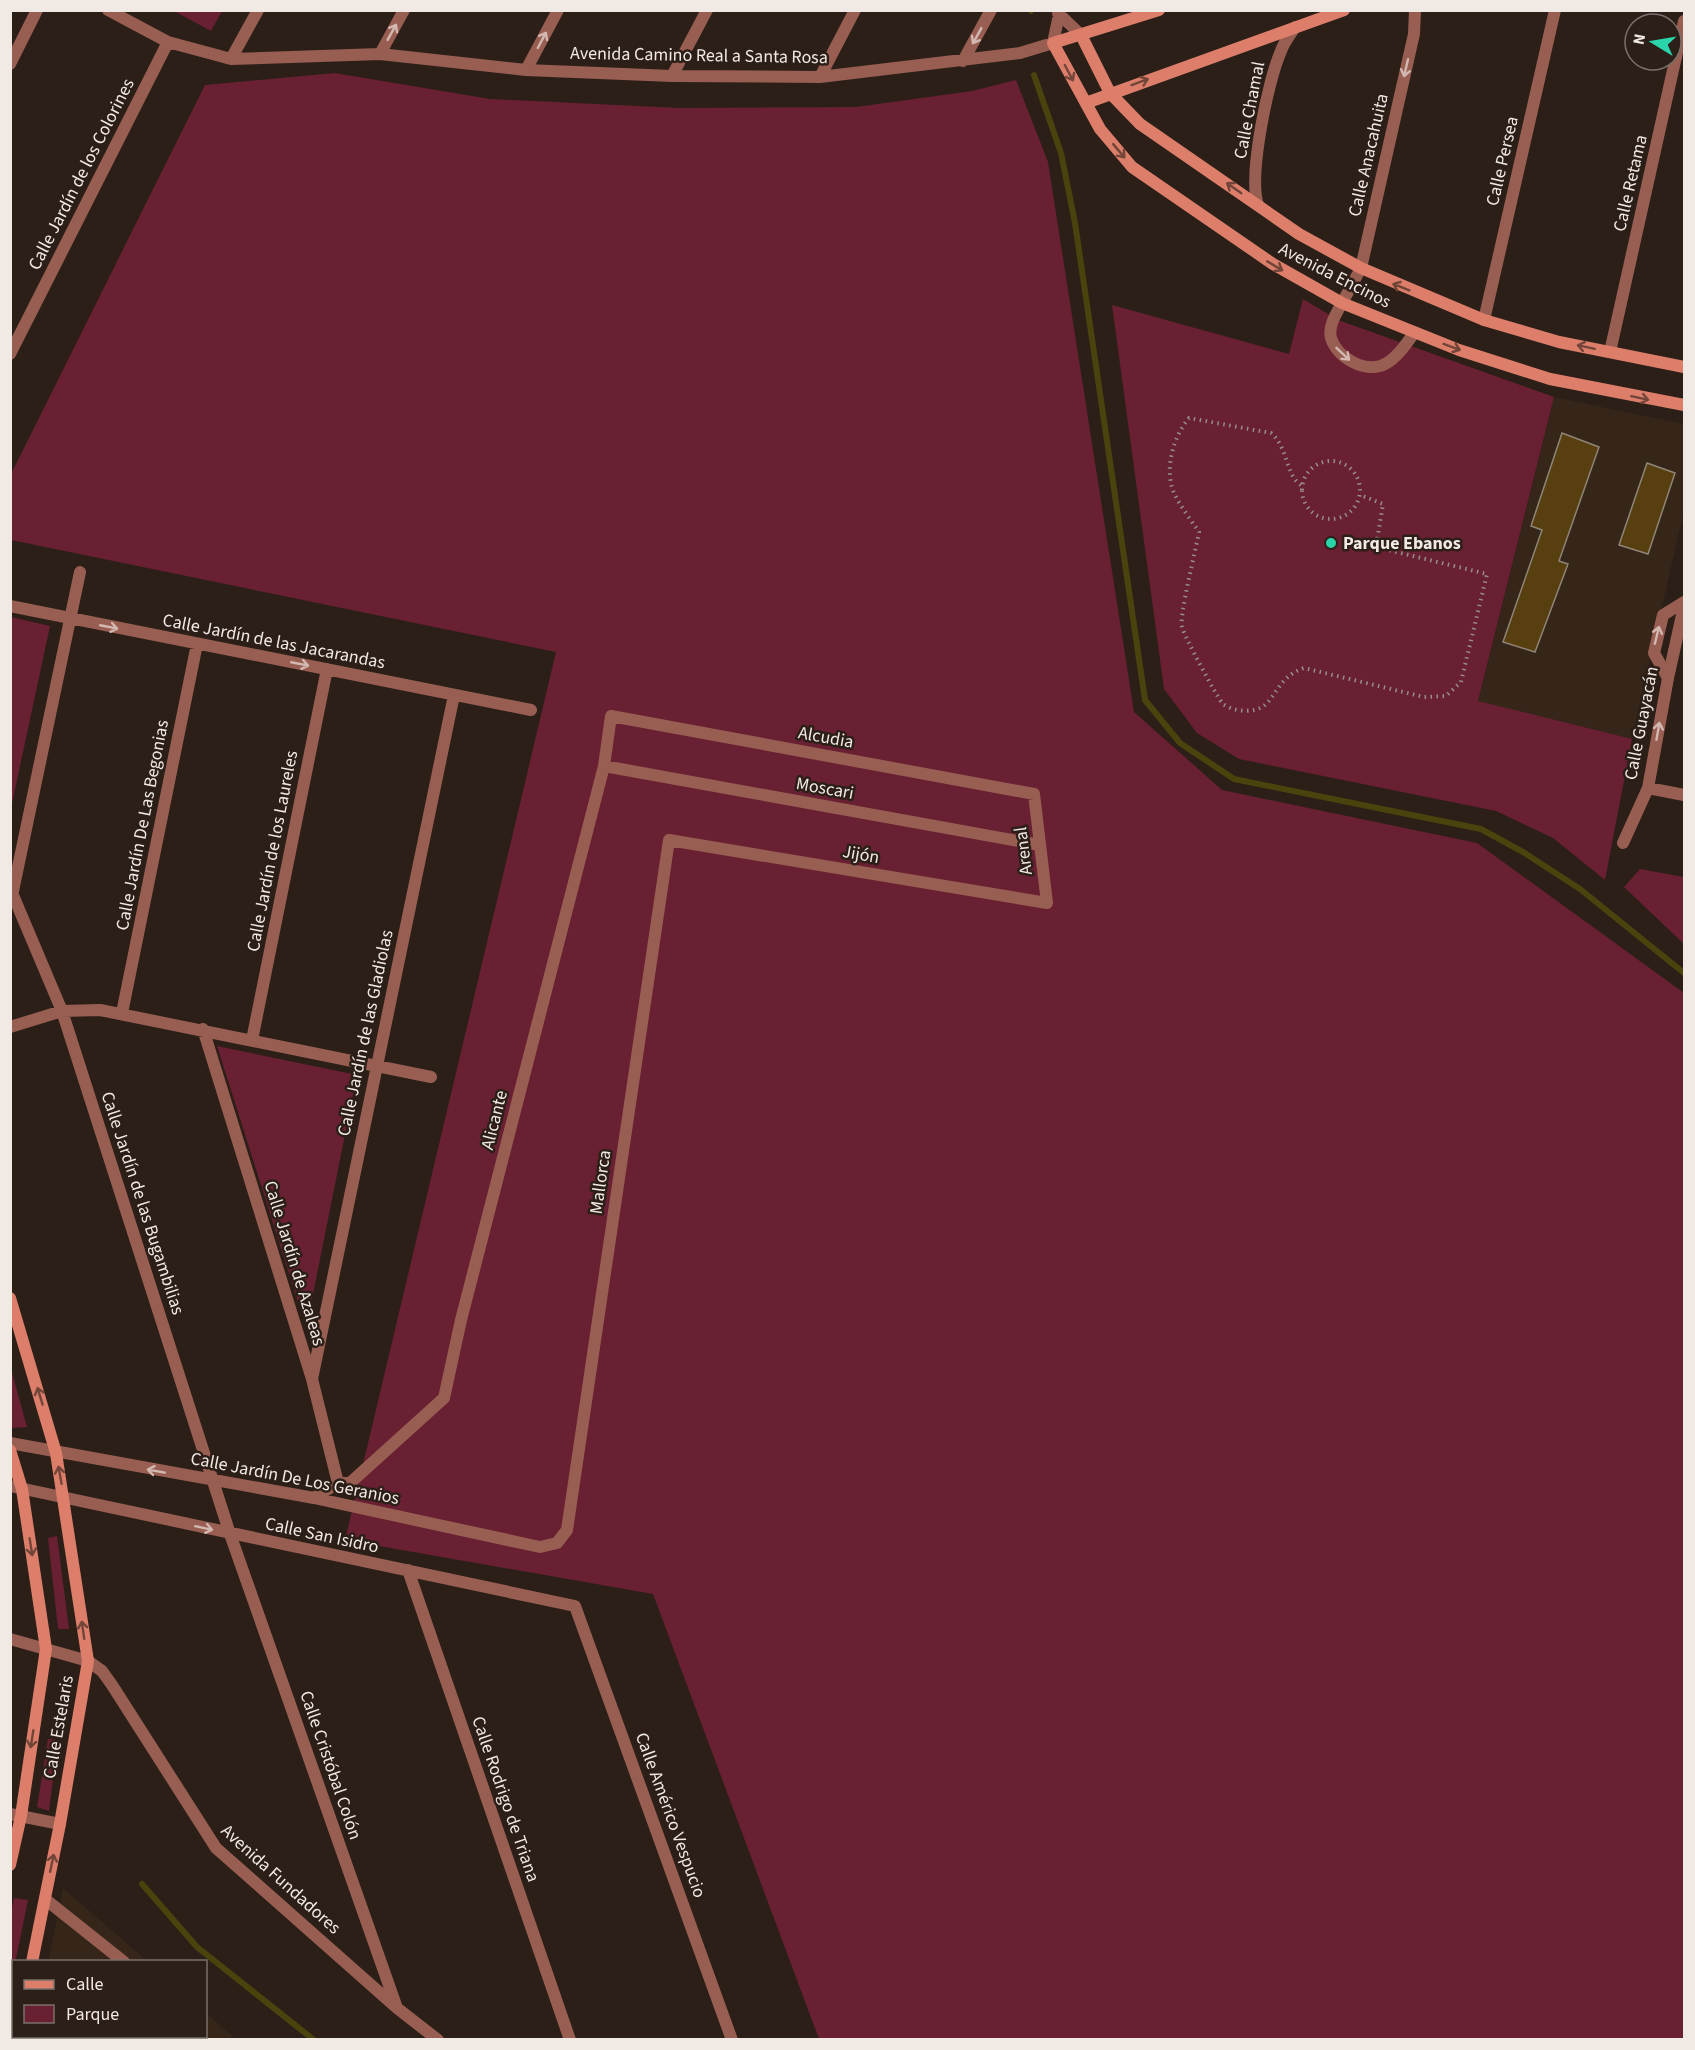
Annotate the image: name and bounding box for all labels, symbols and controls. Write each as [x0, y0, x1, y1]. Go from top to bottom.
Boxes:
north arrow [1623, 12, 1683, 72]
one-way arrow [386, 24, 398, 41]
one-way arrow [971, 26, 982, 44]
one-way arrow [536, 32, 548, 49]
text: N [1627, 32, 1651, 47]
street label: Avenida Camino Real a Santa Rosa [570, 41, 828, 70]
one-way arrow [1400, 58, 1411, 77]
street label: Calle Chamal [1228, 59, 1271, 161]
one-way arrow [1063, 64, 1075, 81]
street label: Calle Jardín de los Colorines [22, 74, 141, 274]
one-way arrow [1130, 76, 1149, 87]
street label: Calle Anacahuita [1342, 91, 1395, 219]
street label: Calle Persea [1480, 114, 1525, 208]
street label: Calle Retama [1607, 132, 1654, 234]
one-way arrow [1112, 143, 1125, 159]
one-way arrow [1226, 182, 1242, 194]
street label: Avenida Encinos [1274, 236, 1395, 314]
one-way arrow [1266, 260, 1283, 272]
one-way arrow [1392, 281, 1411, 292]
one-way arrow [1577, 341, 1596, 352]
one-way arrow [1442, 343, 1461, 354]
one-way arrow [1336, 347, 1351, 361]
one-way arrow [1630, 393, 1649, 404]
place label: Parque Ebanos [1343, 531, 1461, 556]
marker: Parque Ebanos [1324, 536, 1338, 550]
street label: Calle Jardín de las Jacarandas [161, 608, 387, 675]
one-way arrow [99, 622, 118, 633]
one-way arrow [1652, 626, 1664, 645]
one-way arrow [290, 659, 310, 670]
street label: Calle Guayacán [1618, 664, 1665, 782]
street label: Calle Jardín De Las Begonias [110, 718, 175, 933]
street label: Alcudia [796, 720, 856, 755]
one-way arrow [1653, 721, 1664, 741]
street label: Calle Jardín de los Laureles [241, 748, 304, 954]
street label: Moscari [794, 771, 856, 806]
street label: Arenal [1008, 825, 1039, 876]
street label: Jijón [840, 839, 881, 870]
street label: Calle Jardín de las Gladiolas [331, 928, 400, 1138]
street label: Calle Jardín de las Bugambilias [95, 1088, 190, 1318]
street label: Alicante [475, 1088, 514, 1153]
street label: Mallorca [584, 1149, 617, 1216]
street label: Calle Jardín de Azaleas [258, 1178, 331, 1349]
one-way arrow [34, 1387, 45, 1406]
street label: Calle Jardín De Los Geranios [188, 1446, 401, 1511]
one-way arrow [147, 1465, 167, 1476]
one-way arrow [55, 1466, 66, 1485]
street label: Calle San Isidro [263, 1511, 381, 1560]
one-way arrow [193, 1523, 213, 1534]
one-way arrow [25, 1536, 36, 1556]
one-way arrow [78, 1620, 89, 1640]
street label: Calle Estelaris [37, 1674, 80, 1781]
street label: Calle Cristóbal Colón [293, 1687, 368, 1843]
street label: Calle Rodrigo de Triana [465, 1713, 546, 1885]
one-way arrow [27, 1729, 38, 1749]
street label: Calle Américo Vespucio [629, 1729, 712, 1901]
street label: Avenida Fundadores [215, 1819, 346, 1940]
one-way arrow [47, 1854, 58, 1873]
legend [12, 1960, 207, 2038]
text: Calle [66, 1972, 104, 1997]
text: Parque [66, 2002, 119, 2027]

